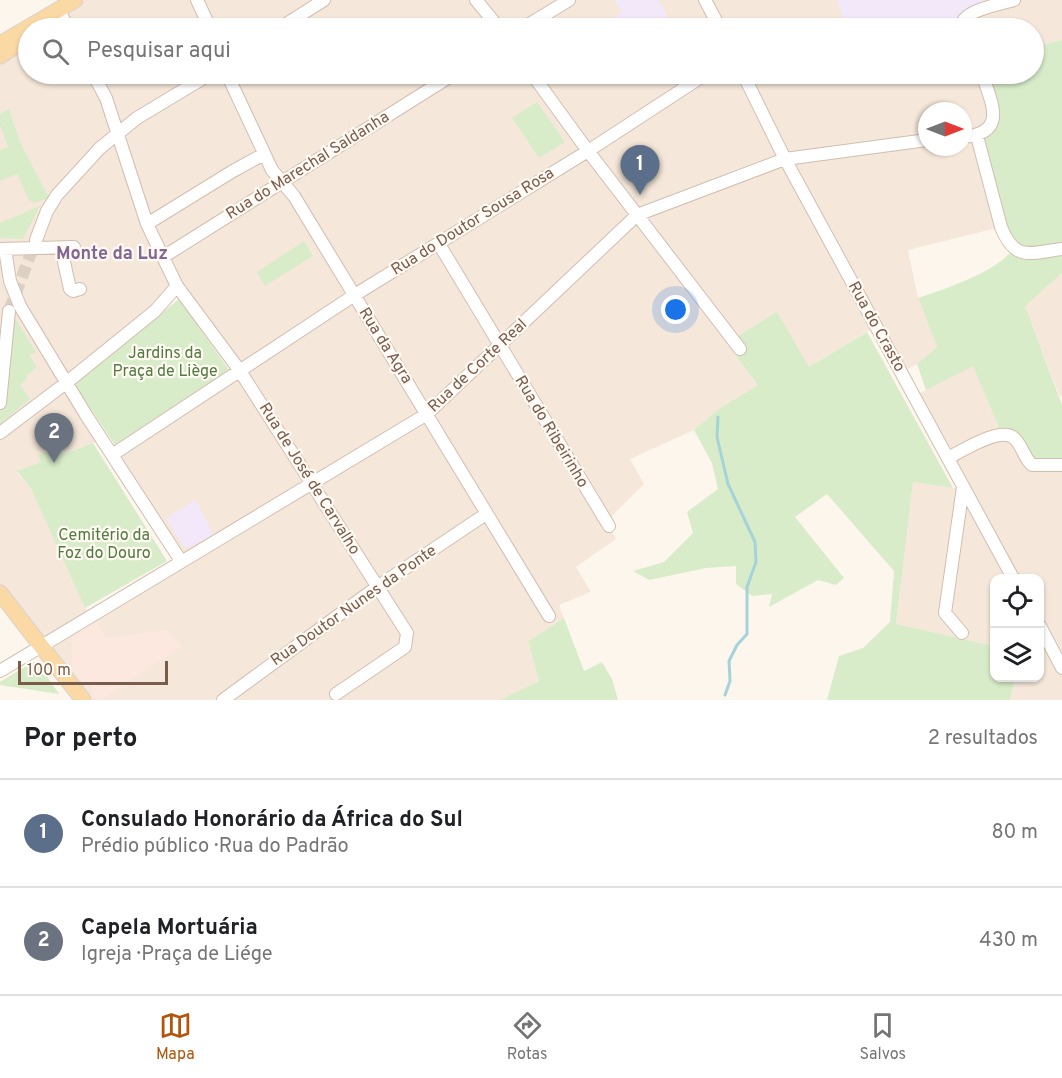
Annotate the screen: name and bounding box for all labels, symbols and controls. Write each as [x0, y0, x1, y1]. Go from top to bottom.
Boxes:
search box [18, 18, 1044, 84]
icon: search [39, 35, 72, 68]
text: Pesquisar aqui [87, 38, 231, 65]
north arrow [918, 102, 972, 156]
street label: Rua do Marechal Saldanha [223, 107, 393, 225]
pin: 1 [620, 146, 660, 195]
street label: Rua do Doutor Sousa Rosa [388, 164, 558, 280]
district label: Monte da Luz [56, 243, 168, 266]
street label: Rua do Crasto [843, 278, 909, 376]
your location [661, 295, 690, 324]
street label: Rua da Agra [354, 304, 416, 388]
street label: Rua de Corte Real [424, 315, 532, 417]
park label: Jardins da Praça de Liège [112, 344, 218, 382]
street label: Rua do Ribeirinho [510, 372, 592, 492]
street label: Rua de José de Carvalho [254, 399, 364, 559]
pin: 2 [34, 414, 74, 463]
park label: Cemitério da Foz do Douro [57, 526, 151, 564]
street label: Rua Doutor Nunes da Ponte [267, 541, 441, 671]
map controls [990, 574, 1044, 682]
button: locate [990, 574, 1044, 628]
button: layers [990, 628, 1044, 682]
scale bar [18, 658, 168, 686]
text: 100 m [27, 661, 71, 681]
text: Por perto [24, 723, 138, 756]
text: 2 resultados [928, 726, 1038, 752]
text: Consulado Honorário da África do Sul [81, 807, 463, 834]
text: 1 [40, 820, 48, 846]
text: 80 m [992, 820, 1038, 846]
text: Prédio público · Rua do Padrão [81, 834, 349, 860]
text: Capela Mortuária [81, 915, 258, 942]
text: 2 [37, 928, 50, 954]
text: 430 m [979, 928, 1038, 954]
text: Igreja · Praça de Liége [81, 942, 273, 968]
tab: Mapa [156, 1009, 195, 1065]
tab: Rotas [507, 1009, 547, 1065]
tab: Salvos [859, 1009, 906, 1065]

